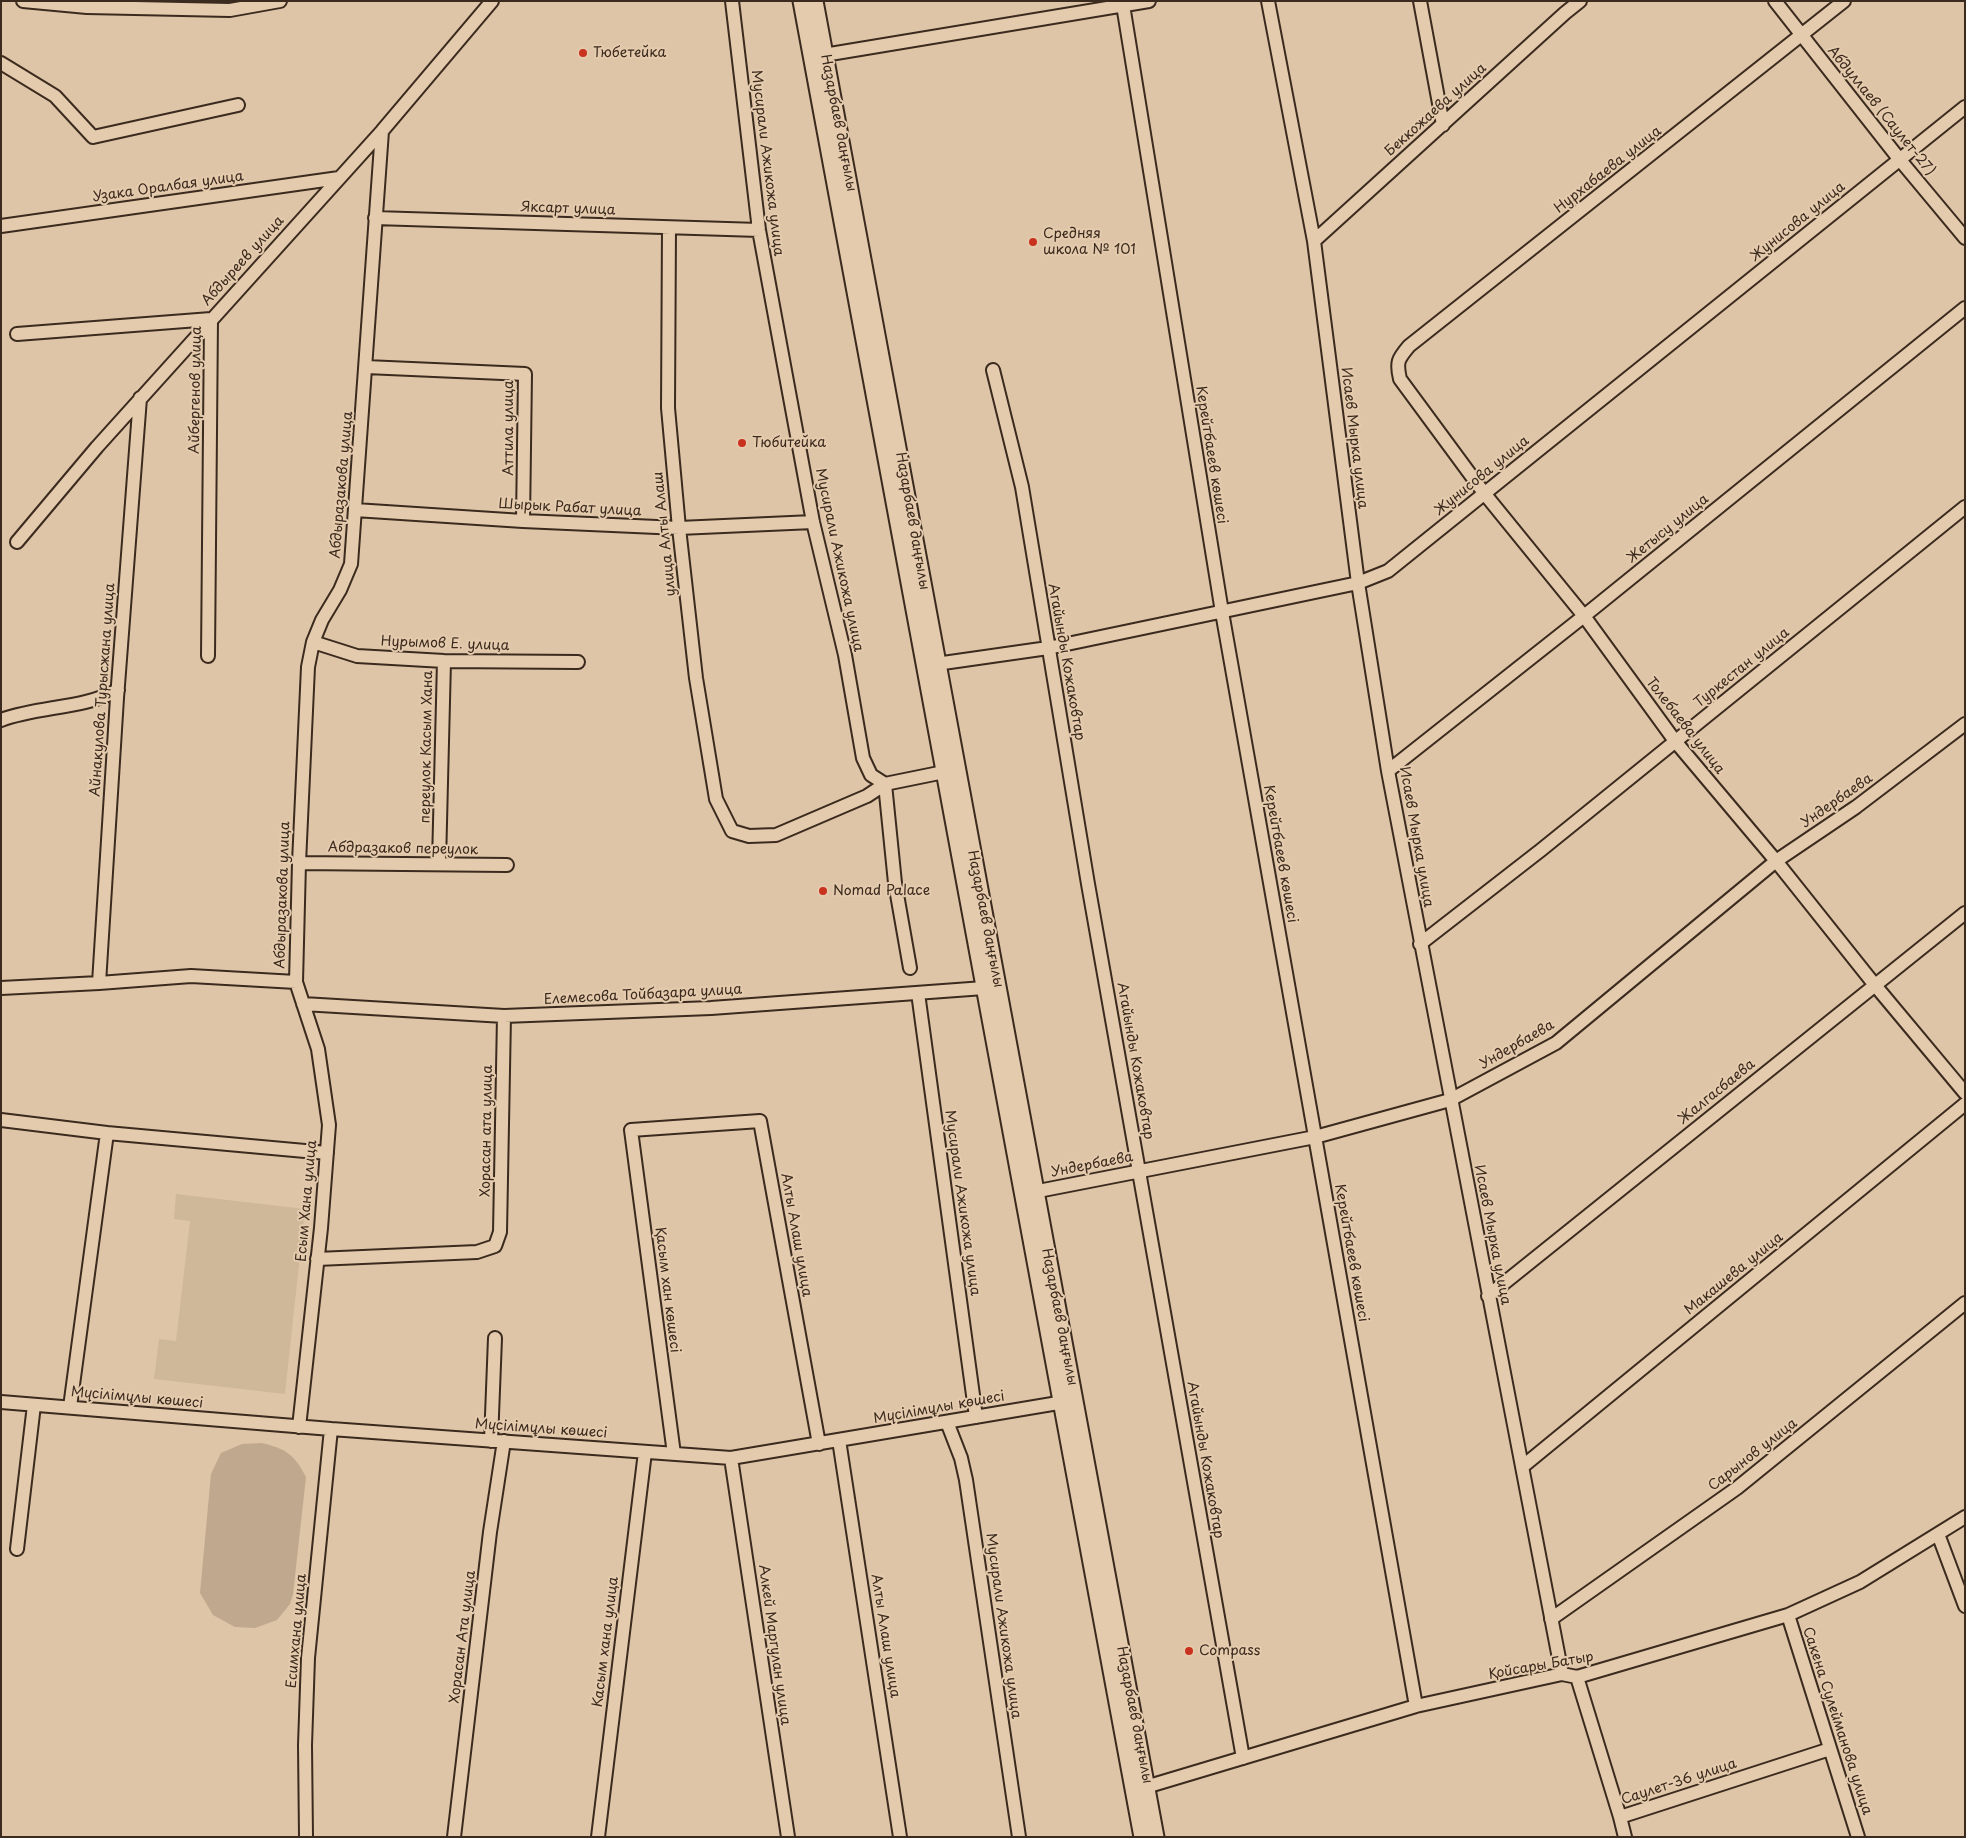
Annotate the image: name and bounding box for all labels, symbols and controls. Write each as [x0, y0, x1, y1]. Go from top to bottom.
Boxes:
street label: Абдуллаев (Саулет-27) [1824, 43, 1938, 179]
place label: Тюбетейка [593, 45, 666, 61]
marker: Тюбетейка [577, 47, 589, 59]
street label: Назарбаев даңғылы [816, 53, 860, 193]
street label: Беккожаева улица [1382, 60, 1490, 160]
street label: Мусирали Ажикожа улица [747, 69, 787, 257]
street label: Нурхабаева улица [1551, 123, 1665, 217]
street label: Узака Оралбая улица [91, 168, 245, 206]
street label: Жунисова улица [1747, 179, 1849, 265]
street label: Яксарт улица [520, 199, 616, 219]
street label: Абдыреев улица [198, 213, 288, 309]
place label: Средняя школа № 101 [1043, 226, 1136, 258]
marker: Средняя школа № 101 [1027, 236, 1039, 248]
street label: Айбергенов улица [186, 326, 206, 454]
street label: Исаев Мырка улица [1337, 366, 1371, 510]
street label: Аттила улица [501, 380, 517, 476]
street label: Керейтбаеев көшесі [1192, 385, 1230, 525]
street label: Абдыразакова улица [327, 411, 357, 559]
street label: Жунисова улица [1431, 433, 1533, 519]
place label: Тюбитейка [752, 435, 826, 451]
marker: Тюбитейка [736, 437, 748, 449]
street label: Назарбаев даңғылы [892, 451, 932, 591]
street label: Мусирали Ажикожа улица [811, 467, 867, 653]
street label: улица Алты Алаш [650, 471, 680, 597]
street label: Жетысу улица [1624, 491, 1712, 567]
street label: Шырык Рабат улица [498, 496, 642, 520]
street label: Агайынды Кожаковтар [1044, 582, 1088, 742]
street label: Айнакулова Турысжана улица [87, 583, 119, 797]
street label: Туркестан улица [1691, 625, 1793, 711]
street label: Нурымов Е. улица [380, 633, 510, 655]
street label: переулок Касым Хана [417, 671, 437, 823]
street label: Толебаева улица [1642, 674, 1728, 778]
street label: Исаев Мырка улица [1395, 765, 1437, 909]
street label: Ундербаева [1798, 770, 1876, 832]
street label: Керейтбаеев көшесі [1260, 784, 1300, 924]
street label: Абдыразакова улица [272, 821, 294, 969]
street label: Абдразаков переулок [328, 839, 478, 859]
street label: Назарбаев даңғылы [963, 849, 1007, 989]
place label: Nomad Palace [833, 883, 930, 899]
marker: Nomad Palace [817, 885, 829, 897]
street label: Елемесова Тойбазара улица [543, 981, 743, 1009]
street label: Агайынды Кожаковтар [1113, 981, 1157, 1141]
street label: Ундербаева [1477, 1017, 1557, 1073]
street label: Жалгасбаева [1675, 1056, 1759, 1128]
street label: Хорасан ата улица [477, 1065, 497, 1197]
street label: Мусирали Ажикожа улица [941, 1109, 983, 1297]
street label: Есым Хана улица [293, 1139, 321, 1263]
street label: Ундербаева [1050, 1149, 1134, 1181]
street label: Исаев Мырка улица [1470, 1163, 1514, 1307]
street label: Алты Алаш улица [777, 1172, 815, 1298]
street label: Керейтбаеев көшесі [1331, 1183, 1371, 1323]
street label: Қасым хан көшесі [651, 1226, 683, 1354]
street label: Макашева улица [1681, 1229, 1787, 1319]
street label: Назарбаев даңғылы [1037, 1247, 1081, 1387]
street label: Агайынды Кожаковтар [1183, 1380, 1227, 1540]
street label: Мүсілімұлы көшесі [70, 1384, 204, 1412]
street label: Мүсілімұлы көшесі [872, 1388, 1006, 1428]
street label: Сарынов улица [1705, 1415, 1801, 1495]
street label: Мүсілімұлы көшесі [474, 1416, 608, 1442]
street label: Мусирали Ажикожа улица [982, 1532, 1024, 1720]
street label: Алкей Маргулан улица [754, 1564, 794, 1726]
street label: Хорасан Ата улица [447, 1570, 479, 1704]
street label: Есимхана улица [284, 1573, 310, 1689]
street label: Алты Алаш улица [867, 1573, 903, 1699]
street label: Касым хана улица [590, 1576, 622, 1708]
street label: Сакена Сулейманова улица [1799, 1625, 1875, 1817]
place label: Compass [1199, 1643, 1260, 1659]
street label: Назарбаев даңғылы [1112, 1645, 1156, 1785]
marker: Compass [1183, 1645, 1195, 1657]
street label: Қойсары Батыр [1487, 1648, 1595, 1684]
street label: Саулет-36 улица [1619, 1755, 1739, 1809]

